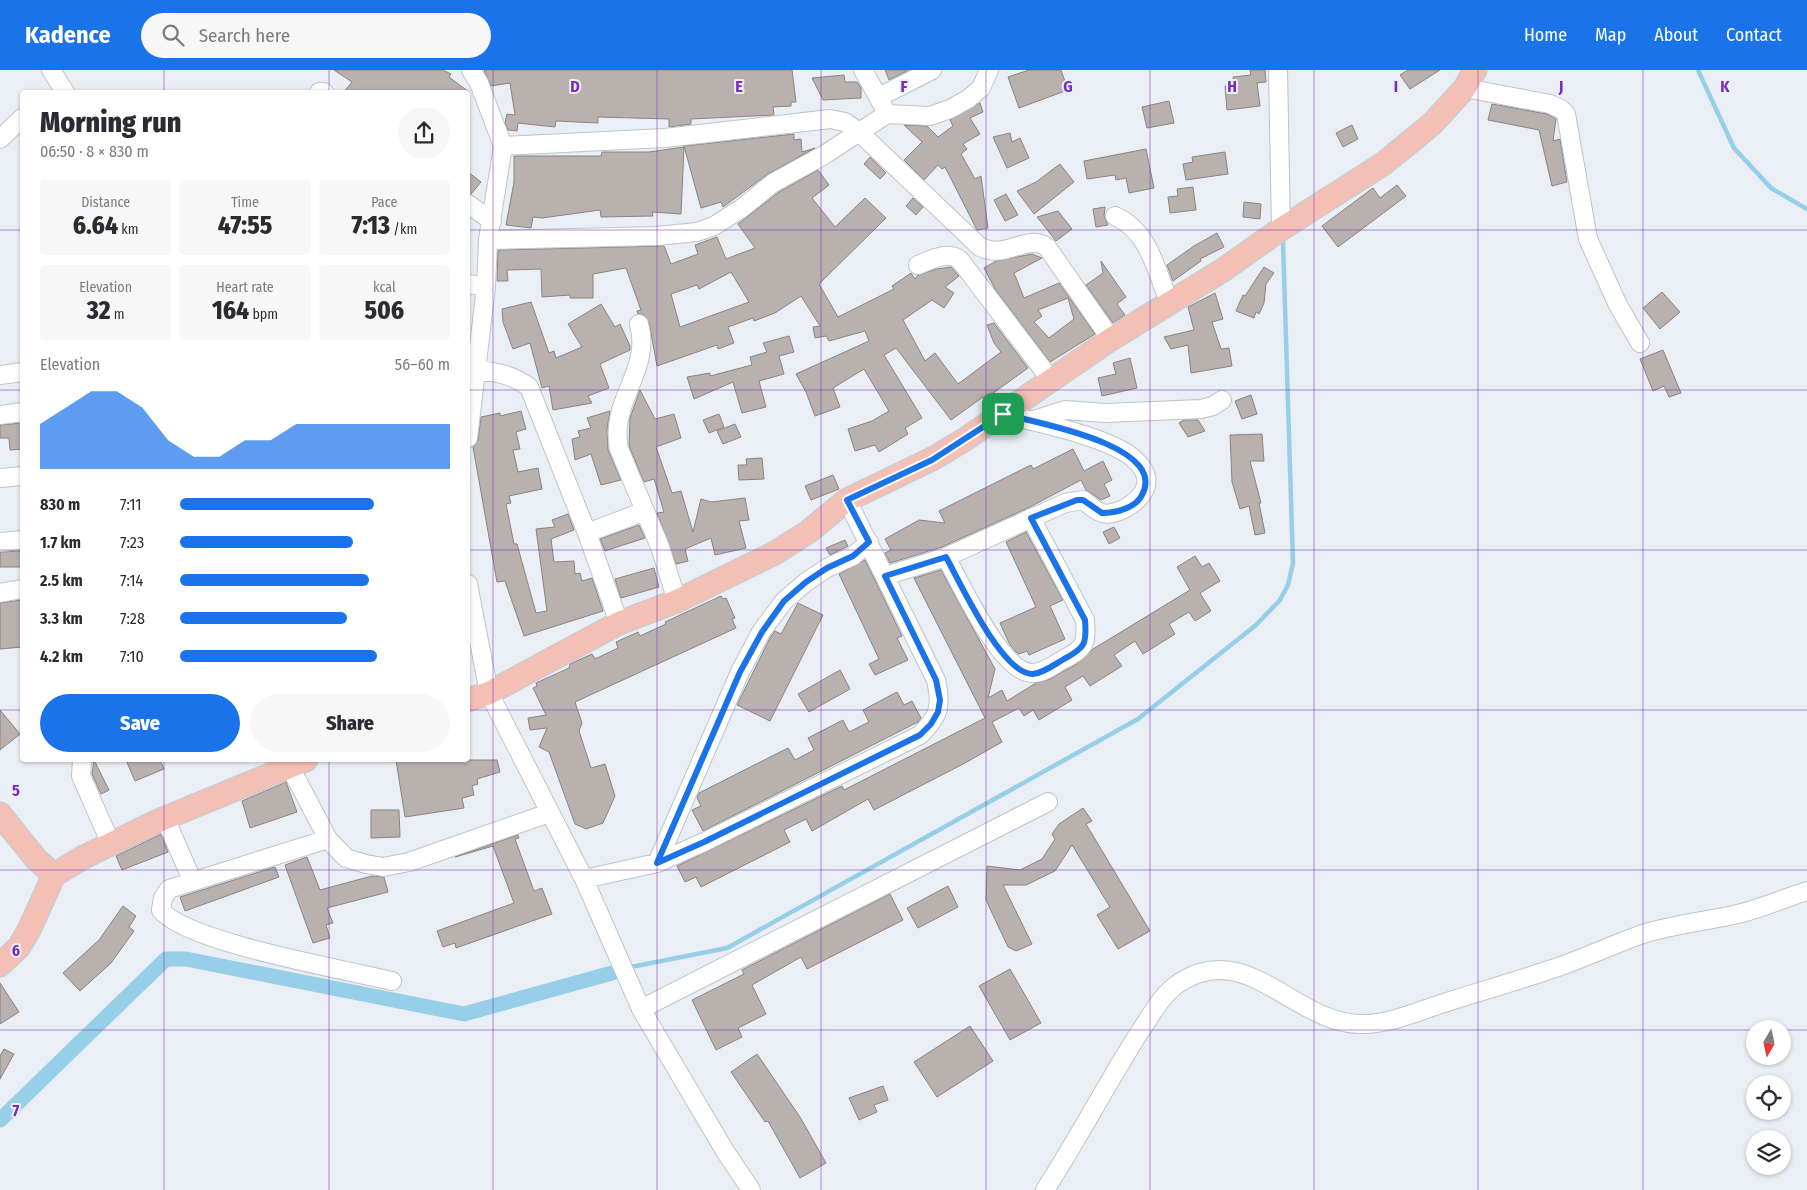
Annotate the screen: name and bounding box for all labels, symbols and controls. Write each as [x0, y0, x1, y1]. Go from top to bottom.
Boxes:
search box [141, 13, 491, 58]
text: Kadence [25, 21, 111, 49]
icon: search [159, 21, 187, 49]
text: Search here [199, 24, 290, 47]
text: Home [1524, 24, 1567, 46]
text: Map [1595, 24, 1626, 46]
text: About [1654, 24, 1698, 46]
text: Contact [1726, 24, 1782, 46]
text: D [570, 77, 580, 96]
text: E [735, 77, 743, 96]
text: F [900, 77, 908, 96]
text: G [1063, 77, 1073, 96]
text: H [1227, 77, 1237, 96]
text: I [1394, 77, 1398, 96]
text: J [1558, 77, 1563, 96]
text: K [1720, 77, 1730, 96]
text: Morning run [40, 106, 181, 139]
button: share [398, 107, 450, 159]
text: 06:50 · 8 × 830 m [40, 142, 149, 161]
text: Distance [81, 194, 130, 211]
text: Time [231, 194, 259, 211]
text: Pace [371, 194, 397, 211]
text: 6.64 [73, 211, 118, 241]
text: 47:55 [218, 211, 272, 241]
text: 7:13 [351, 211, 390, 241]
text: km [118, 221, 139, 238]
text: /km [390, 221, 417, 238]
text: Elevation [79, 279, 132, 296]
text: Heart rate [216, 279, 274, 296]
text: kcal [373, 279, 396, 296]
text: 32 [87, 296, 110, 326]
text: 164 [212, 296, 249, 326]
text: 506 [364, 296, 404, 326]
text: m [110, 306, 124, 323]
text: bpm [249, 306, 278, 323]
text: Elevation [40, 355, 100, 374]
text: 56–60 m [395, 355, 450, 374]
pin [982, 393, 1024, 435]
icon: arrive [989, 400, 1017, 428]
text: 830 m [40, 495, 80, 514]
text: 7:11 [120, 495, 141, 514]
text: 1.7 km [40, 533, 81, 552]
text: 7:23 [120, 533, 144, 552]
text: 2.5 km [40, 571, 83, 590]
text: 7:14 [120, 571, 143, 590]
text: 3.3 km [40, 609, 83, 628]
text: 7:28 [120, 609, 145, 628]
text: 4.2 km [40, 647, 83, 666]
text: 7:10 [120, 647, 144, 666]
button: Save [40, 694, 240, 752]
button: Share [250, 694, 450, 752]
text: 5 [12, 781, 20, 800]
text: 6 [12, 941, 20, 960]
north arrow [1746, 1020, 1791, 1065]
map controls [1746, 1020, 1791, 1175]
button: locate [1746, 1075, 1791, 1120]
text: 7 [13, 1101, 20, 1120]
button: layers [1746, 1130, 1791, 1175]

